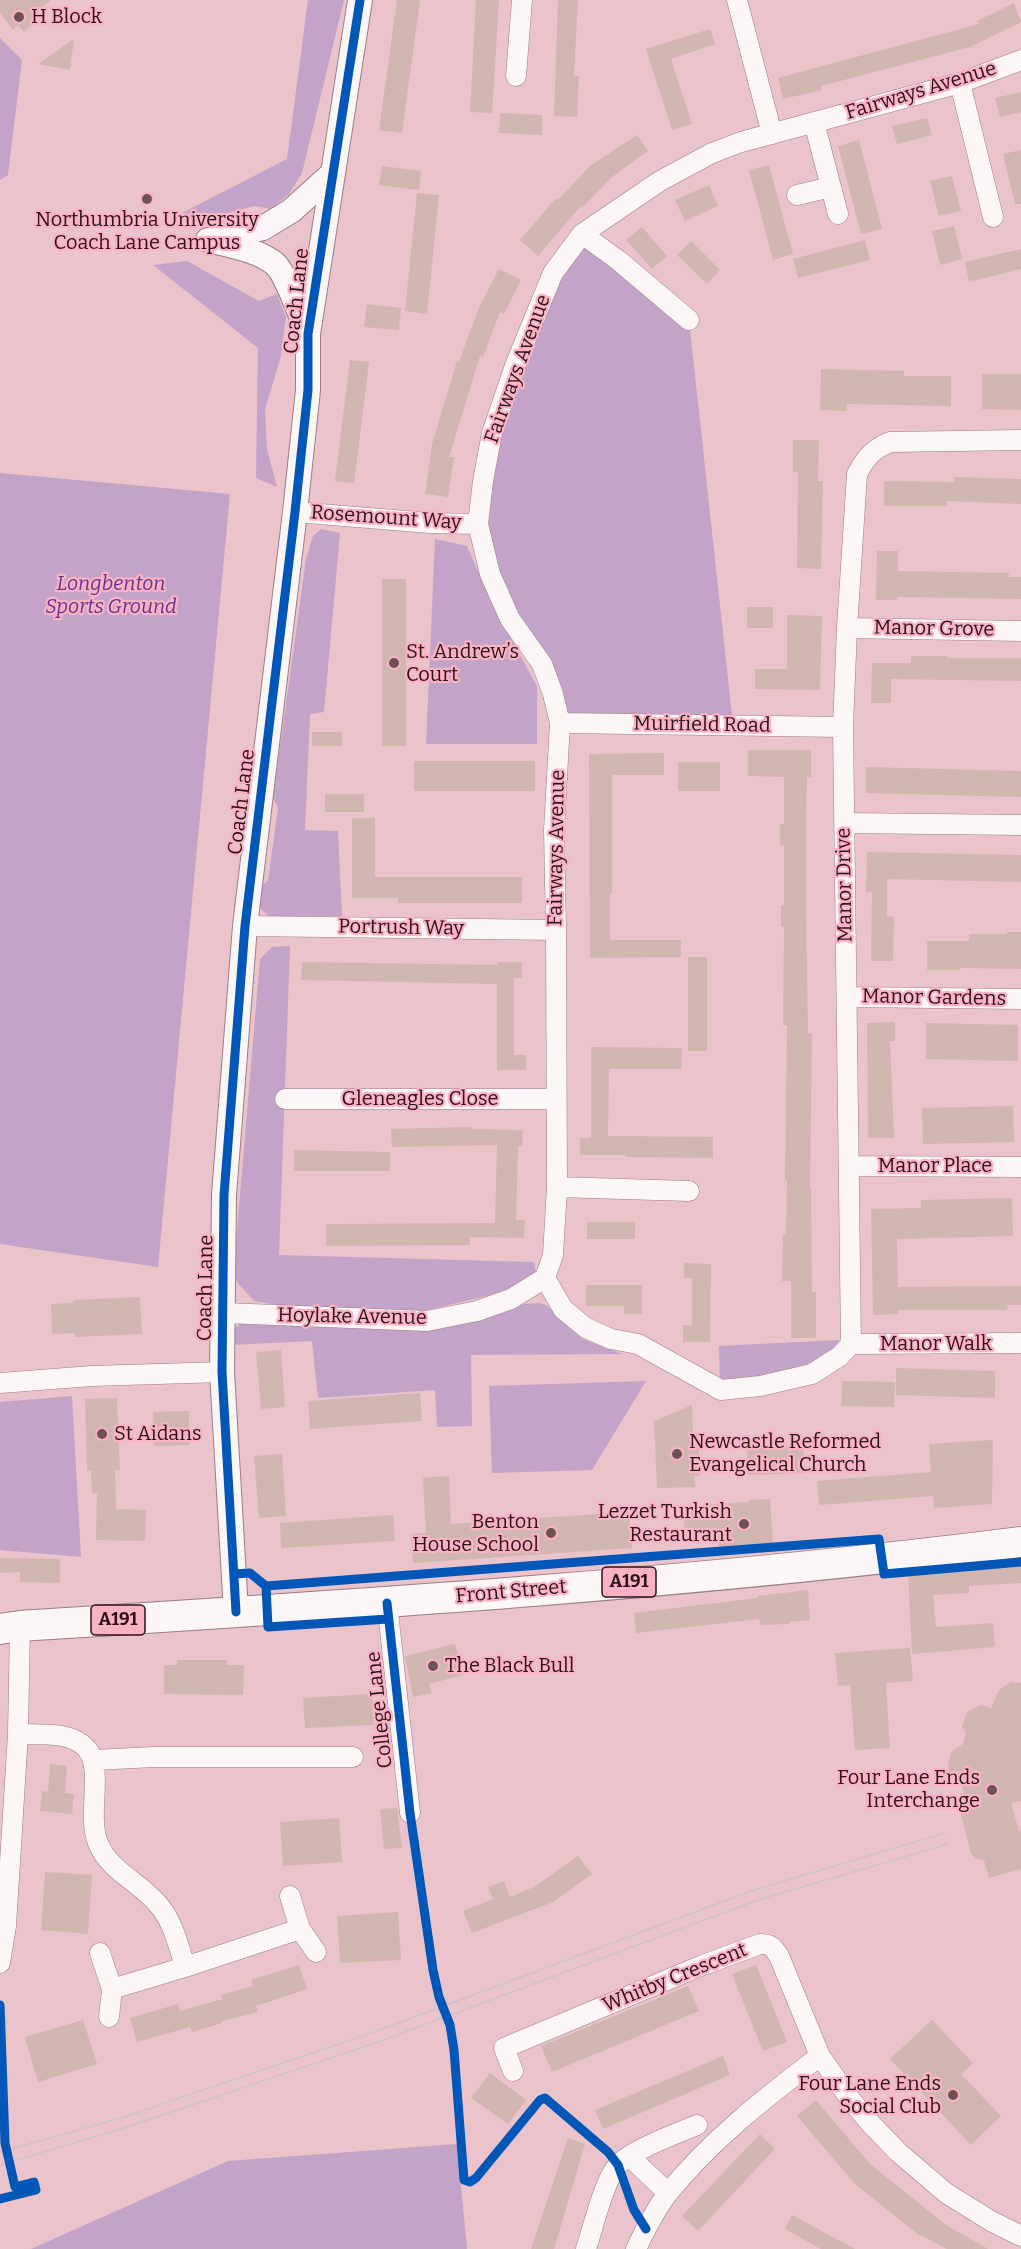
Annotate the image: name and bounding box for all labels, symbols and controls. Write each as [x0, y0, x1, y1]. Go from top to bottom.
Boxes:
place label: H Block [31, 5, 102, 29]
marker: H Block [12, 10, 26, 24]
street label: Fairways Avenue [843, 57, 999, 125]
marker: Northumbria University Coach Lane Campus [140, 192, 154, 206]
place label: Northumbria University Coach Lane Campus [35, 208, 259, 255]
street label: Coach Lane [280, 247, 314, 355]
street label: Fairways Avenue [480, 291, 556, 447]
street label: Rosemount Way [310, 501, 462, 535]
park label: Longbenton Sports Ground [45, 572, 177, 619]
street label: Manor Grove [873, 616, 995, 642]
place label: St. Andrew’s Court [406, 640, 519, 687]
marker: St. Andrew’s Court [387, 656, 401, 670]
street label: Muirfield Road [633, 712, 771, 738]
street label: Coach Lane [224, 748, 260, 856]
street label: Fairways Avenue [544, 770, 570, 926]
street label: Manor Drive [832, 827, 858, 943]
street label: Portrush Way [338, 915, 464, 941]
street label: Manor Gardens [862, 985, 1006, 1011]
street label: Gleneagles Close [342, 1087, 498, 1111]
street label: Manor Place [878, 1154, 992, 1178]
street label: Coach Lane [193, 1235, 219, 1341]
street label: Hoylake Avenue [277, 1304, 427, 1330]
street label: Manor Walk [880, 1332, 992, 1356]
place label: St Aidans [114, 1422, 201, 1446]
marker: St Aidans [95, 1427, 109, 1441]
place label: Newcastle Reformed Evangelical Church [689, 1430, 881, 1477]
marker: Newcastle Reformed Evangelical Church [670, 1447, 684, 1461]
place label: Lezzet Turkish Restaurant [598, 1500, 732, 1547]
place label: Benton House School [412, 1510, 539, 1557]
marker: Lezzet Turkish Restaurant [737, 1517, 751, 1531]
marker: Benton House School [544, 1526, 558, 1540]
road number: A191 [602, 1567, 656, 1597]
street label: Front Street [455, 1575, 567, 1609]
road number: A191 [91, 1605, 145, 1635]
street label: College Lane [362, 1650, 398, 1770]
place label: The Black Bull [445, 1654, 575, 1678]
marker: The Black Bull [426, 1659, 440, 1673]
place label: Four Lane Ends Interchange [837, 1766, 980, 1813]
marker: Four Lane Ends Interchange [985, 1783, 999, 1797]
street label: Whitby Crescent [599, 1938, 751, 2018]
place label: Four Lane Ends Social Club [798, 2072, 941, 2119]
marker: Four Lane Ends Social Club [946, 2088, 960, 2102]

